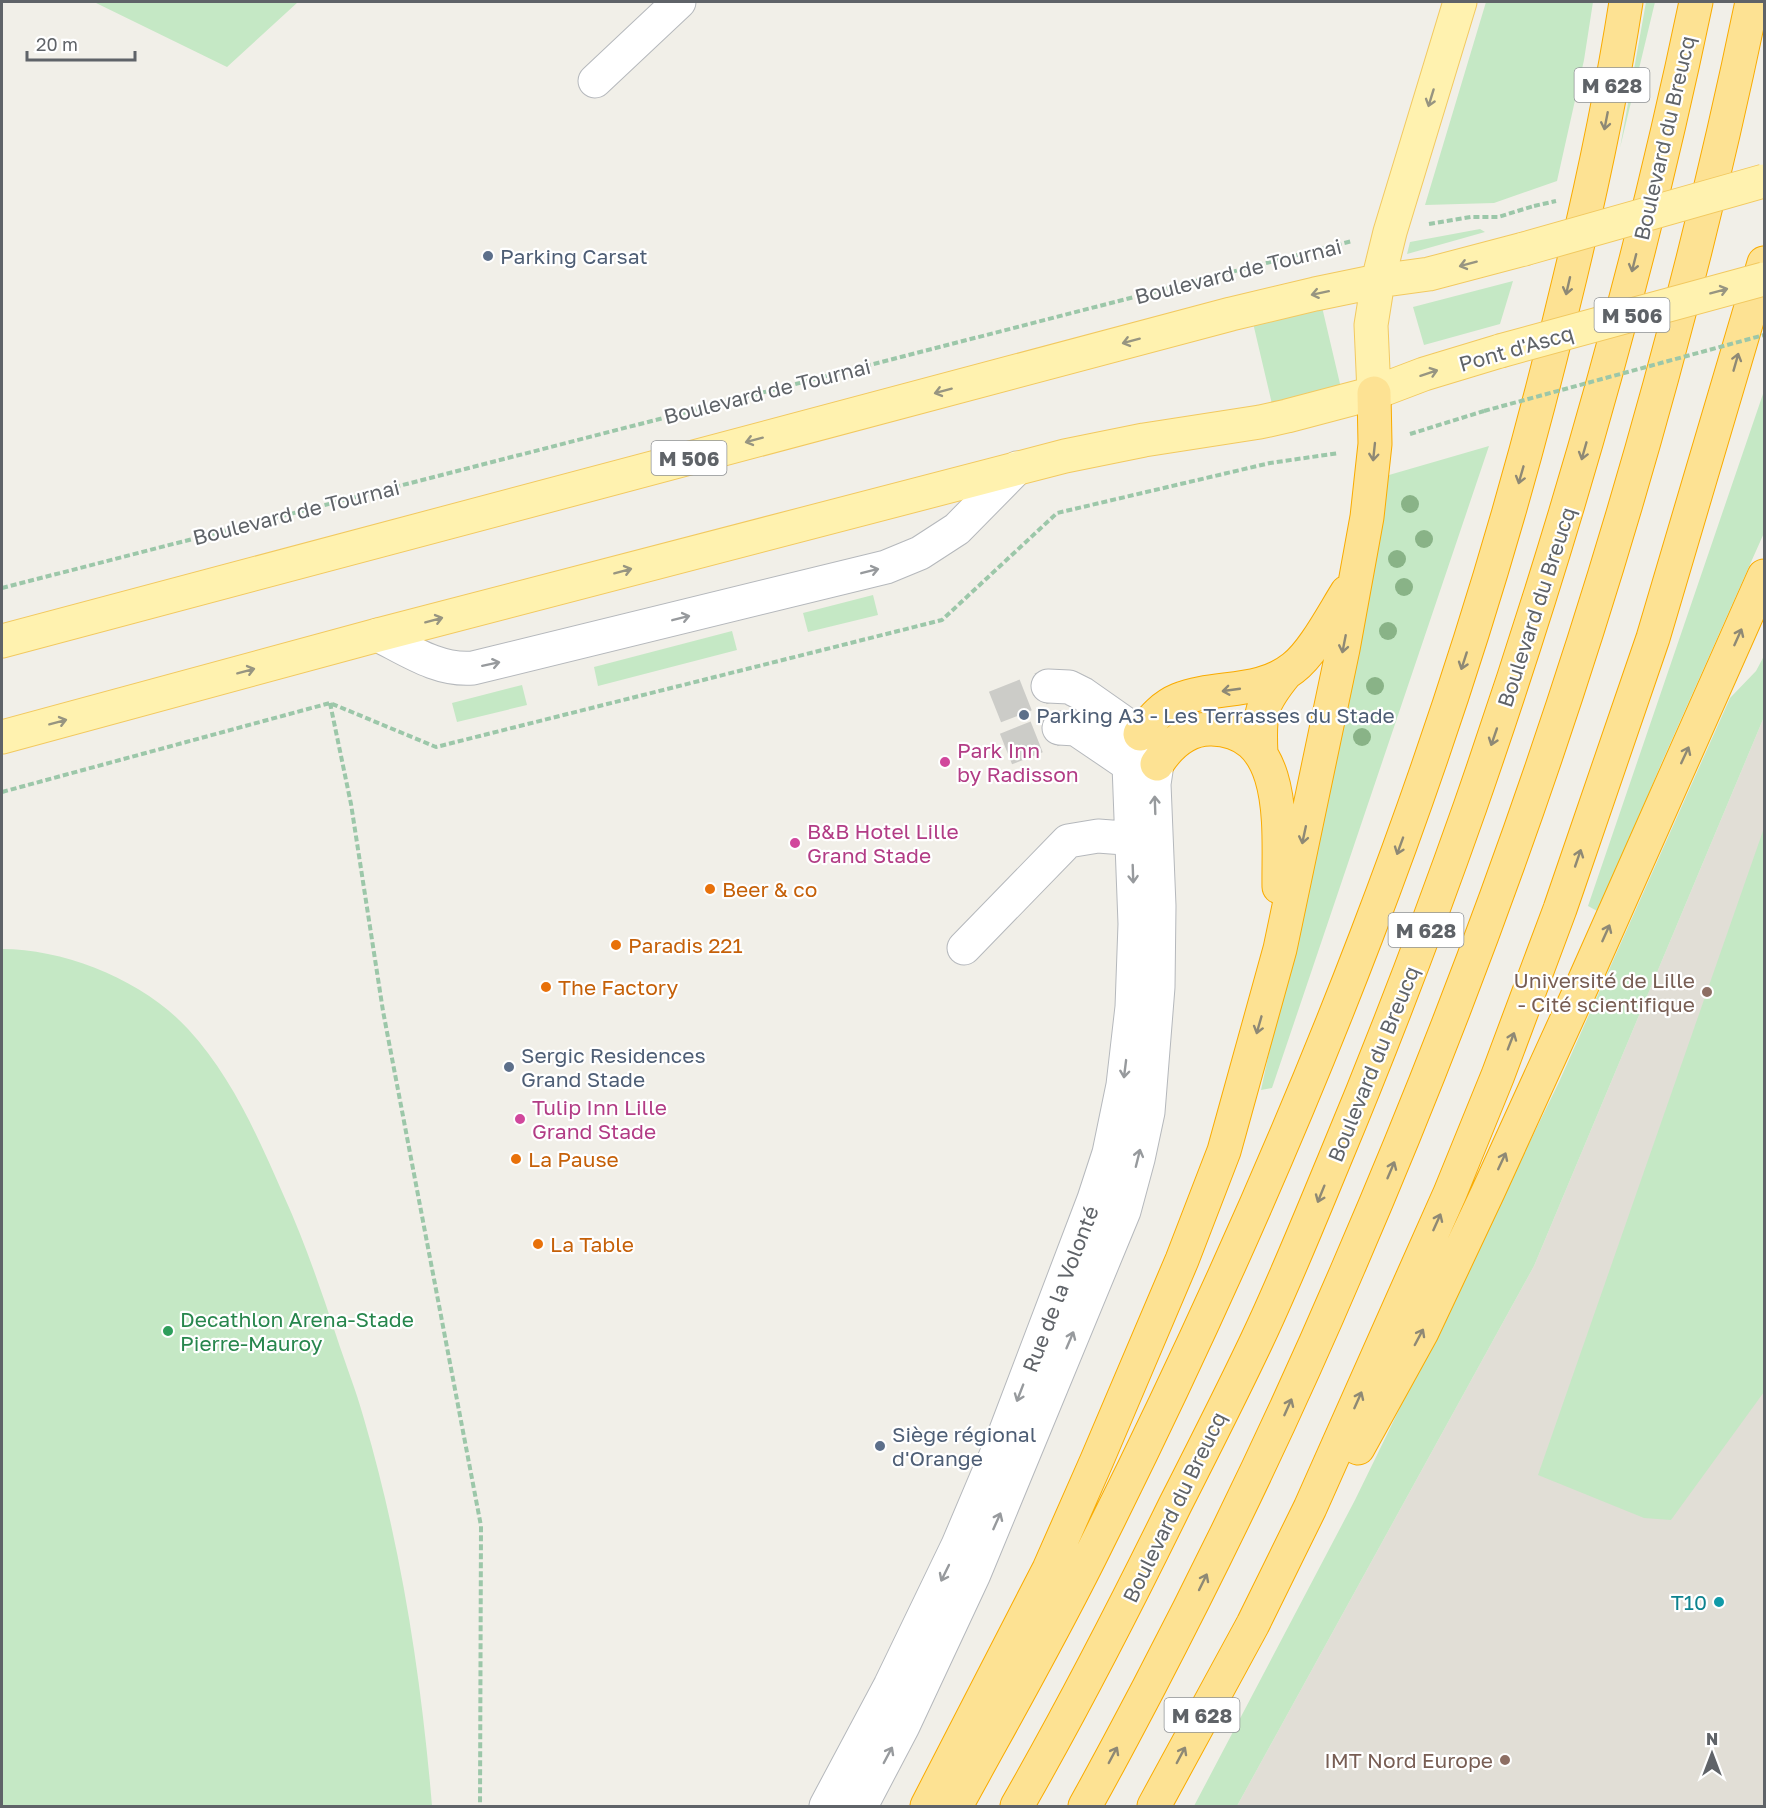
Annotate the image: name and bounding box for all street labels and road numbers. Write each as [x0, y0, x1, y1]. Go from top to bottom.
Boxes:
street label: Boulevard du Breucq [1628, 33, 1700, 243]
road number: M 628 [1574, 68, 1650, 102]
street label: Boulevard de Tournai [1132, 233, 1344, 309]
road number: M 506 [1594, 298, 1670, 332]
street label: Pont d'Ascq [1456, 319, 1576, 377]
street label: Boulevard de Tournai [661, 353, 873, 429]
road number: M 506 [652, 441, 726, 475]
street label: Boulevard de Tournai [190, 474, 402, 550]
street label: Boulevard du Breucq [1491, 504, 1581, 710]
road number: M 628 [1388, 913, 1464, 947]
street label: Boulevard du Breucq [1322, 962, 1424, 1166]
street label: Rue de la Volonté [1016, 1202, 1104, 1376]
street label: Boulevard du Breucq [1117, 1407, 1231, 1607]
road number: M 628 [1164, 1698, 1240, 1732]

